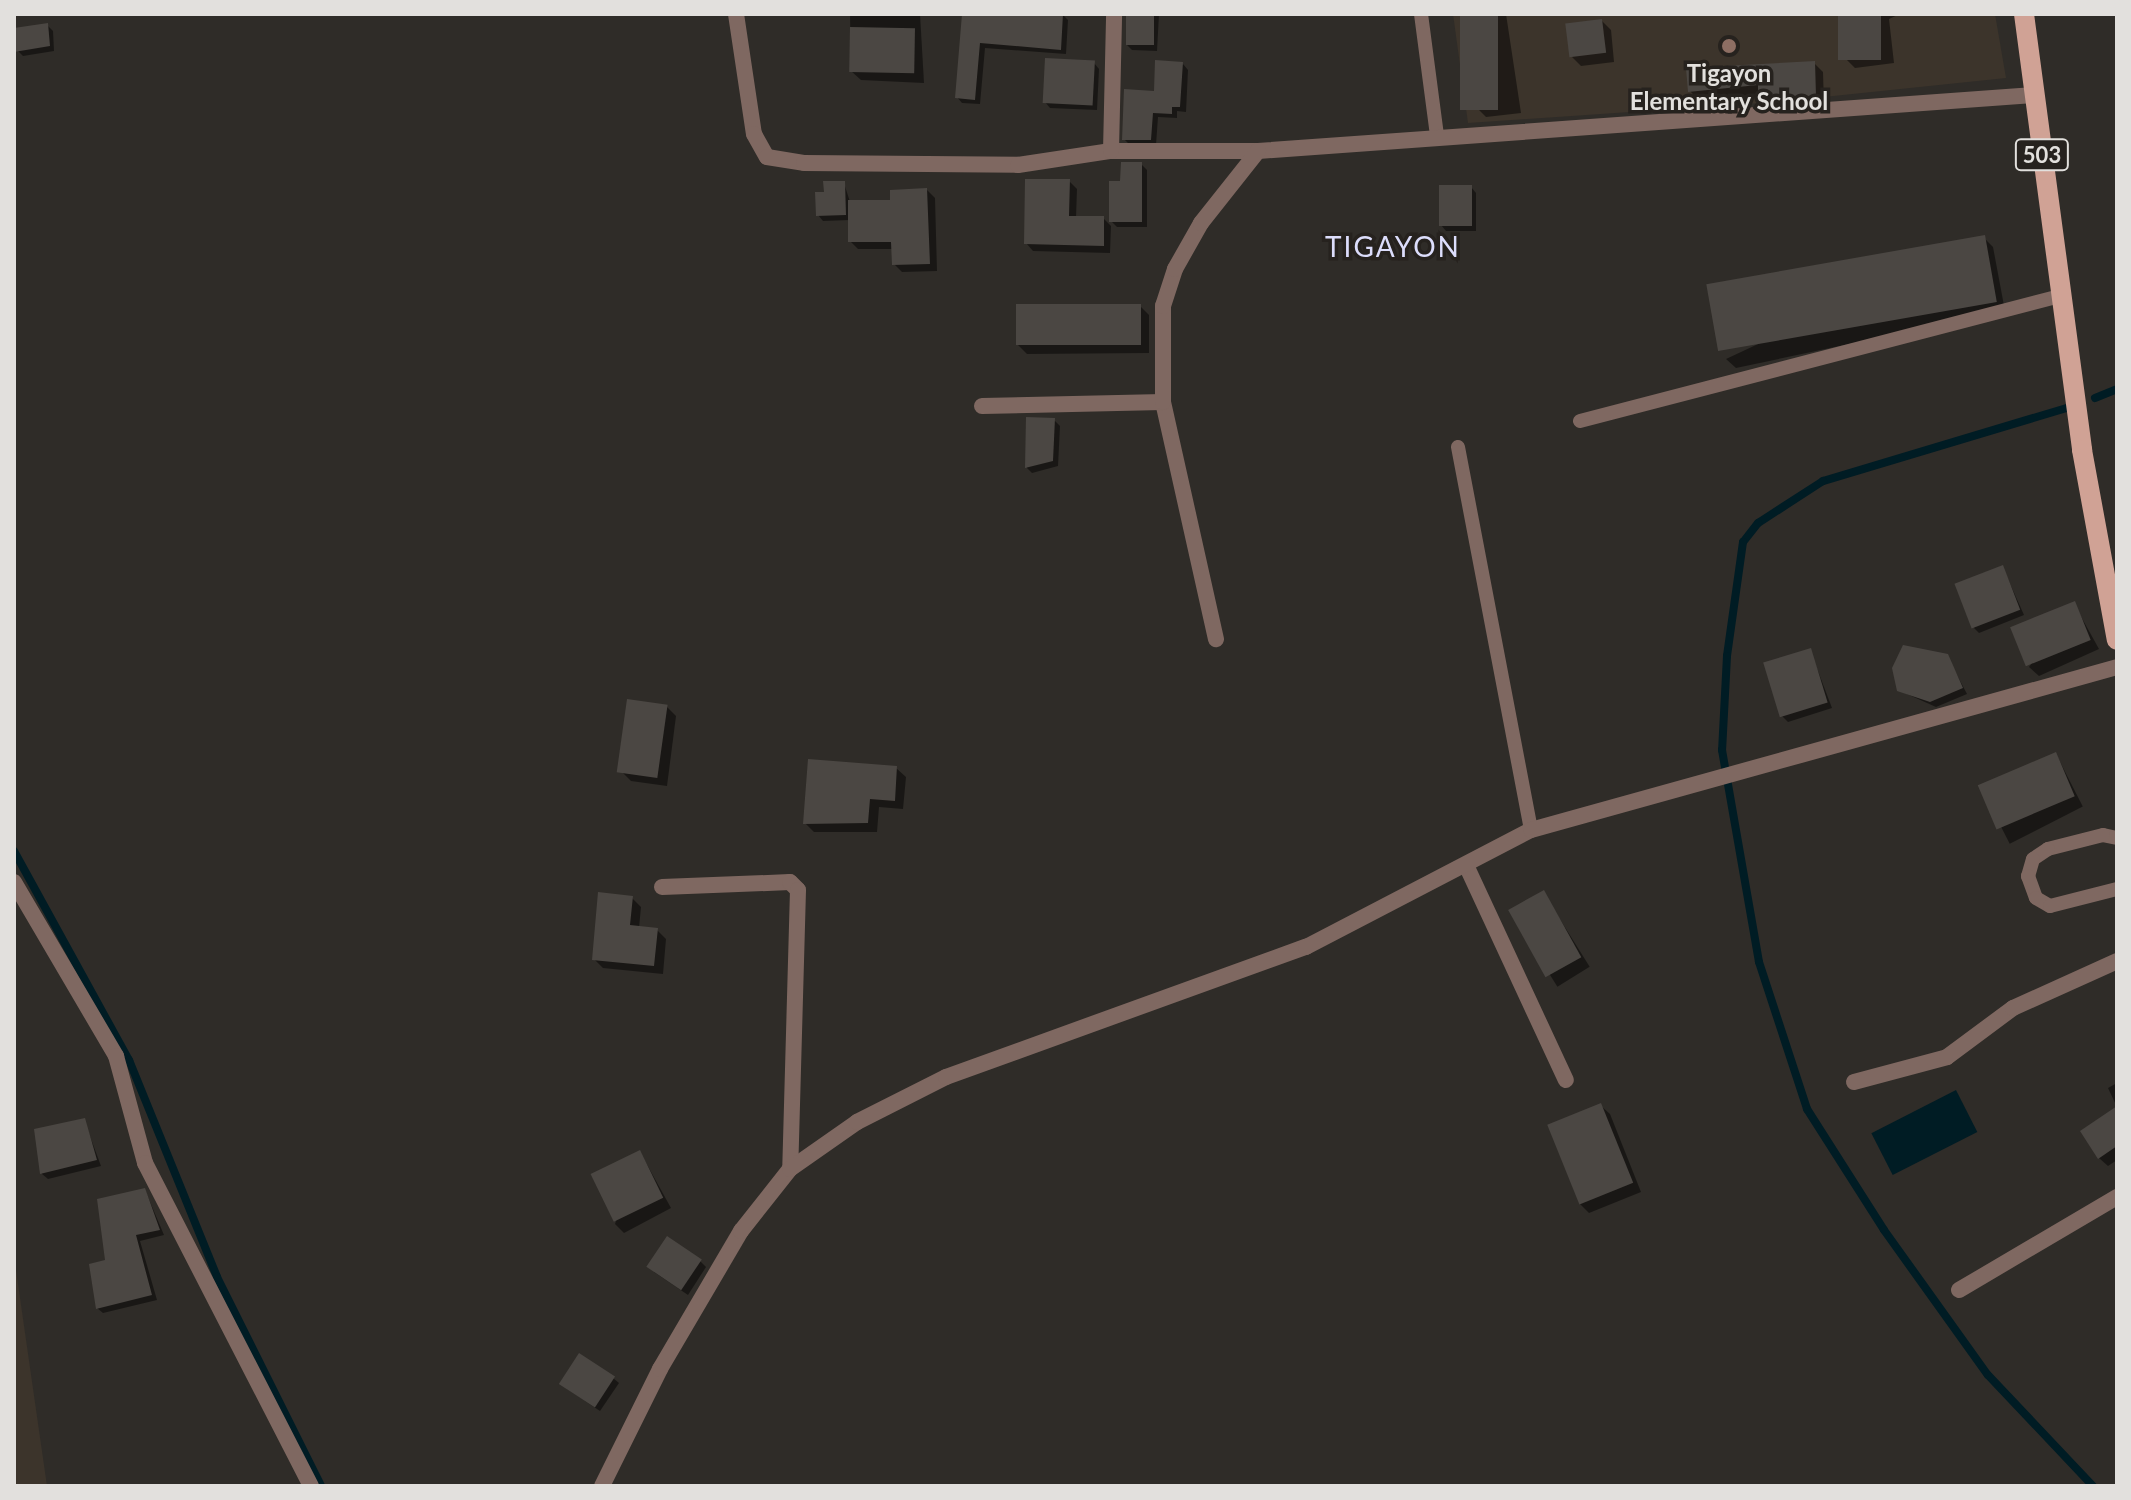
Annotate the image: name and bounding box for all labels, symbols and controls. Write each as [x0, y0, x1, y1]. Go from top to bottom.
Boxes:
marker: Tigayon Elementary School [1720, 37, 1738, 55]
place label: Tigayon Elementary School [1629, 59, 1829, 115]
road number: 503 [2014, 137, 2070, 173]
district label: TIGAYON [1325, 229, 1461, 263]

